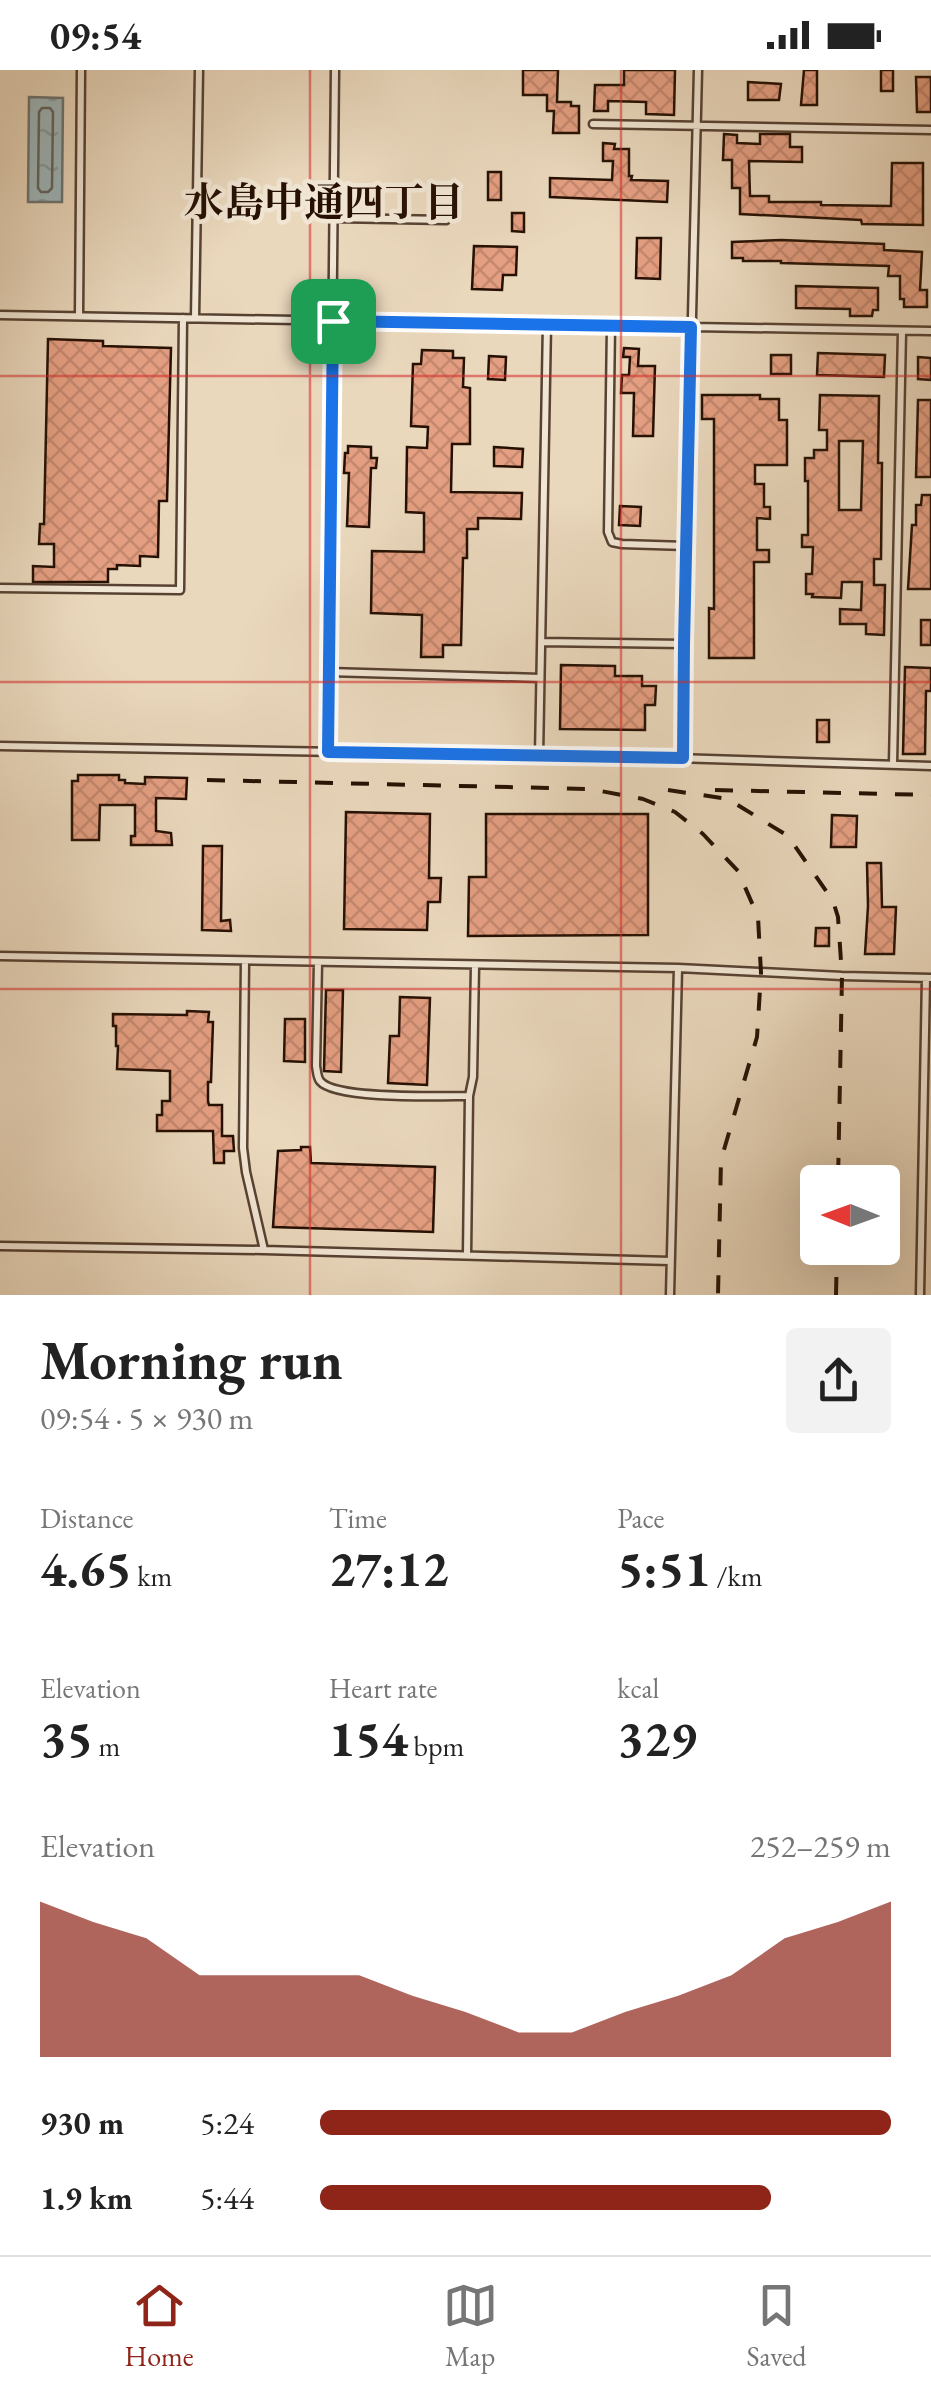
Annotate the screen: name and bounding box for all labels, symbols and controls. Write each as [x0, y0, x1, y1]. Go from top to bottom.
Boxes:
text: 09:54 [50, 11, 141, 60]
district label: 水島中通四丁目 [184, 176, 464, 228]
pin [291, 279, 376, 364]
icon: arrive [306, 294, 361, 349]
north arrow [800, 1165, 900, 1265]
map controls [800, 1165, 900, 1265]
text: Morning run [40, 1324, 343, 1395]
button: share [786, 1328, 891, 1433]
text: 09:54 · 5 × 930 m [40, 1397, 253, 1439]
text: Distance [40, 1500, 134, 1536]
text: Time [329, 1500, 387, 1536]
text: Pace [617, 1500, 664, 1536]
text: 4.65 [40, 1536, 132, 1601]
text: 27:12 [329, 1536, 449, 1601]
text: 5:51 [617, 1536, 711, 1601]
text: km [132, 1558, 172, 1594]
text: /km [711, 1558, 762, 1594]
text: Elevation [40, 1670, 141, 1706]
text: Heart rate [329, 1670, 437, 1706]
text: kcal [617, 1670, 659, 1706]
text: 35 [40, 1706, 93, 1771]
text: 154 [329, 1706, 408, 1771]
text: 329 [617, 1706, 697, 1771]
text: m [93, 1728, 120, 1764]
text: bpm [408, 1728, 464, 1764]
text: Elevation [40, 1825, 155, 1867]
text: 252–259 m [750, 1825, 891, 1867]
text: 930 m [40, 2102, 124, 2144]
text: 5:24 [200, 2102, 254, 2144]
text: 1.9 km [40, 2177, 133, 2219]
text: 5:44 [200, 2177, 254, 2219]
tab: Home [124, 2278, 194, 2374]
tab: Map [443, 2278, 498, 2374]
tab: Saved [747, 2278, 807, 2374]

